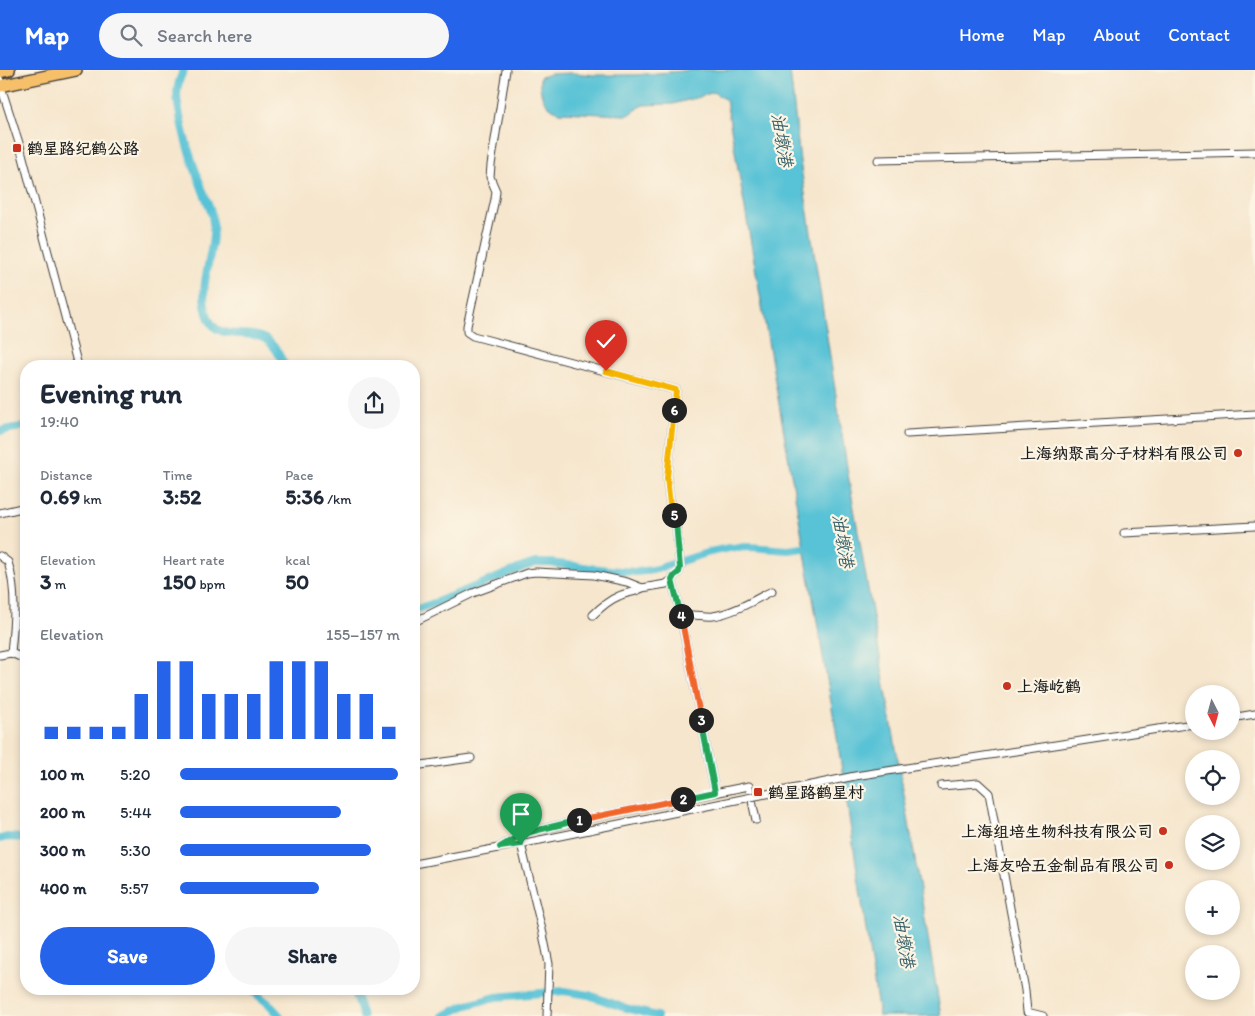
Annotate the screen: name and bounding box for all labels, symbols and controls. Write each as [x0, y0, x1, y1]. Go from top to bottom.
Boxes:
search box [99, 13, 449, 58]
text: Map [25, 21, 69, 50]
icon: search [117, 21, 145, 49]
text: Search here [157, 24, 252, 47]
text: Home [959, 24, 1005, 46]
text: Map [1033, 24, 1066, 46]
text: About [1094, 24, 1140, 46]
text: Contact [1168, 24, 1230, 46]
water label: 油墩港 [767, 112, 797, 170]
place label: 鹤星路纪鹤公路 [27, 139, 139, 158]
marker: 鹤星路纪鹤公路 [11, 142, 23, 154]
pin [585, 320, 627, 371]
icon: check [592, 327, 620, 355]
text: Evening run [40, 376, 182, 410]
button: share [348, 377, 400, 429]
pin: 6 [662, 398, 686, 422]
text: 6 [671, 402, 678, 419]
text: 19:40 [40, 412, 79, 431]
place label: 上海纳聚高分子材料有限公司 [1020, 444, 1228, 463]
marker: 上海纳聚高分子材料有限公司 [1232, 447, 1244, 459]
text: Distance [40, 467, 92, 484]
text: Time [163, 467, 193, 484]
text: Pace [285, 467, 313, 484]
text: 0.69 [40, 484, 80, 509]
text: 3:52 [163, 484, 201, 509]
text: 5:36 [285, 484, 324, 509]
text: km [80, 491, 102, 508]
text: /km [324, 491, 352, 508]
pin: 5 [662, 502, 686, 528]
text: 5 [671, 507, 678, 524]
water label: 油墩港 [828, 513, 858, 571]
text: Elevation [40, 552, 96, 569]
text: Heart rate [163, 552, 225, 569]
text: kcal [285, 552, 310, 569]
text: 3 [40, 569, 51, 594]
text: 150 [163, 569, 196, 594]
text: 50 [285, 569, 309, 594]
text: m [51, 576, 66, 593]
text: bpm [196, 576, 226, 593]
pin: 4 [668, 604, 694, 628]
text: 4 [677, 608, 686, 625]
text: Elevation [40, 625, 104, 644]
text: 155–157 m [326, 625, 400, 644]
place label: 上海屹鹤 [1017, 677, 1081, 696]
marker: 上海屹鹤 [1001, 680, 1013, 692]
north arrow [1185, 685, 1240, 740]
map controls [1185, 685, 1240, 1000]
pin: 3 [688, 708, 714, 732]
text: 3 [698, 712, 705, 729]
button: locate [1185, 750, 1240, 805]
text: 100 m [40, 765, 84, 784]
text: 5:20 [120, 765, 151, 784]
place label: 鹤星路鹤星村 [768, 783, 864, 802]
pin: 2 [670, 786, 696, 812]
marker: 鹤星路鹤星村 [752, 786, 764, 798]
text: 2 [680, 791, 687, 808]
pin [500, 793, 542, 844]
icon: arrive [507, 800, 535, 828]
text: 200 m [40, 803, 85, 822]
text: 5:44 [120, 803, 152, 822]
pin: 1 [566, 808, 592, 832]
text: 1 [576, 812, 583, 829]
button: layers [1185, 815, 1240, 870]
place label: 上海组培生物科技有限公司 [961, 822, 1153, 841]
marker: 上海组培生物科技有限公司 [1157, 825, 1169, 837]
text: 300 m [40, 841, 86, 860]
text: 5:30 [120, 841, 151, 860]
place label: 上海友哈五金制品有限公司 [967, 856, 1159, 875]
marker: 上海友哈五金制品有限公司 [1163, 859, 1175, 871]
text: 400 m [40, 879, 86, 898]
text: 5:57 [120, 879, 149, 898]
button: + [1185, 880, 1240, 935]
water label: 油墩港 [889, 913, 919, 971]
button: Save [40, 927, 215, 985]
button: Share [225, 927, 400, 985]
button: − [1185, 945, 1240, 1000]

